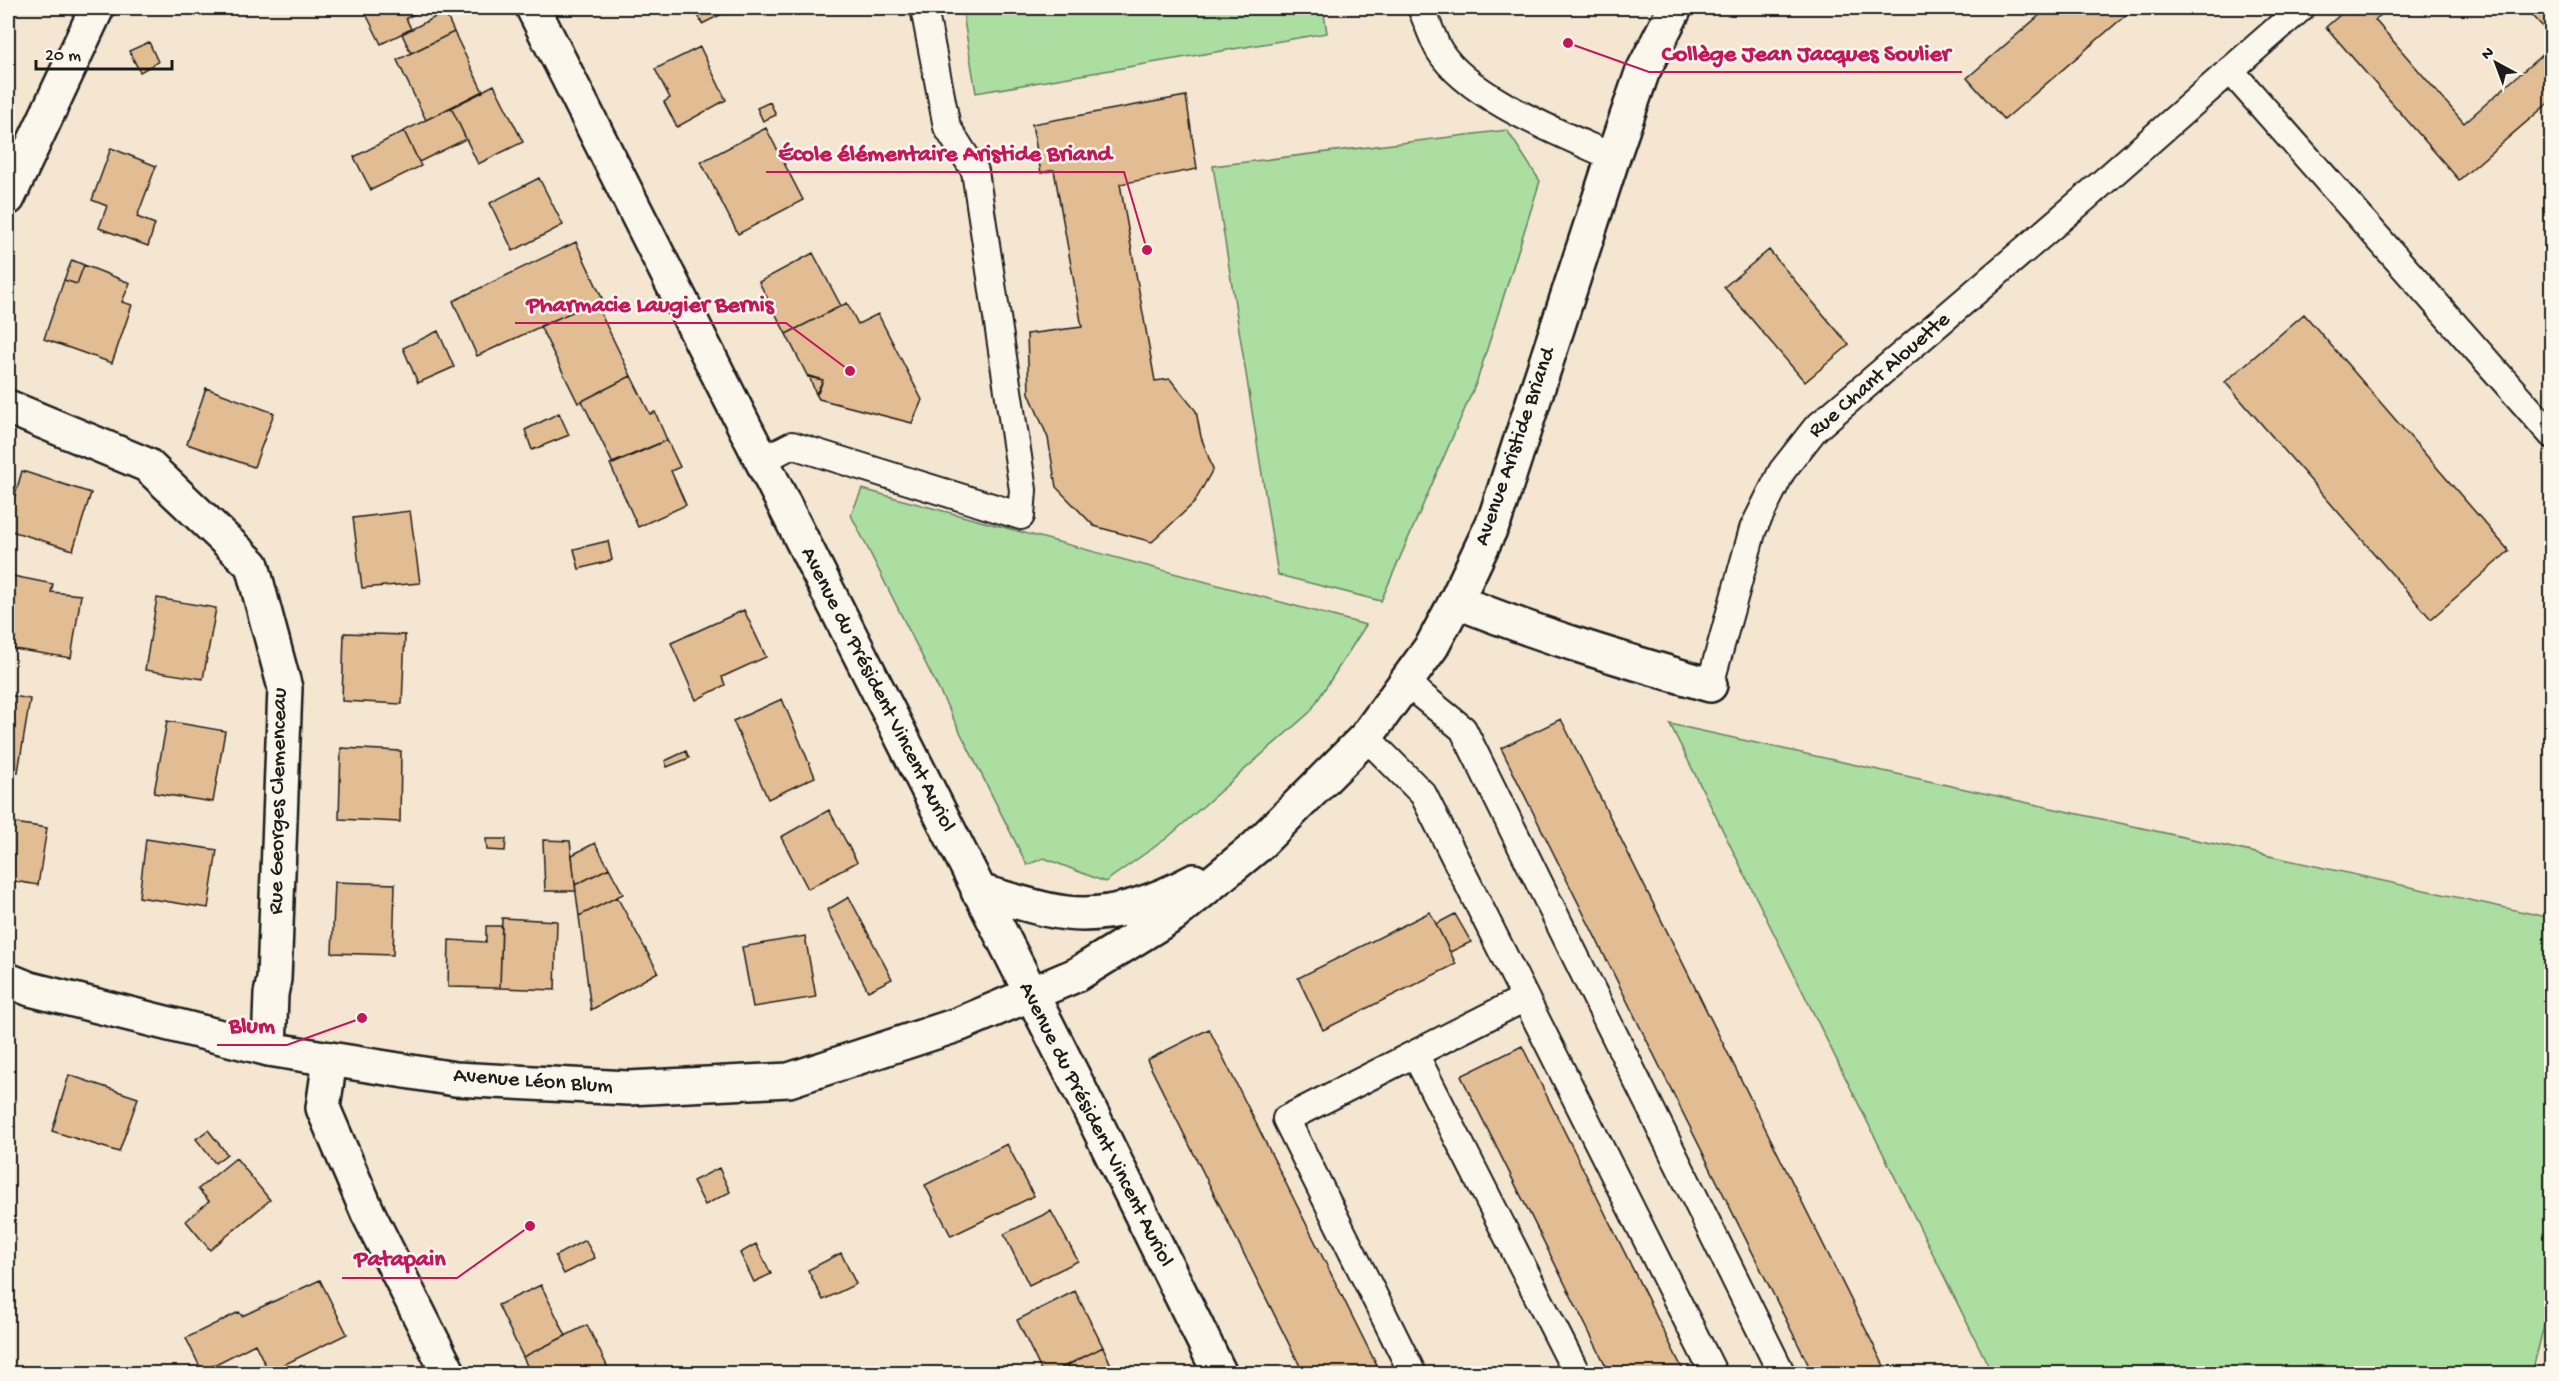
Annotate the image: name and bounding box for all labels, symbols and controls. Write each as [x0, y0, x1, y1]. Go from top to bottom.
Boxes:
callout: Collège Jean Jacques Soulier [1649, 30, 1962, 72]
scale bar [36, 33, 172, 71]
north arrow [2466, 33, 2526, 93]
text: Collège Jean Jacques Soulier [1662, 41, 1953, 70]
text: N [2478, 43, 2499, 65]
text: 20 m [45, 46, 81, 67]
callout: École élémentaire Aristide Briand [766, 130, 1124, 172]
text: École élémentaire Aristide Briand [778, 141, 1115, 170]
callout: Pharmacie Laugier Bernis [515, 281, 786, 323]
text: Pharmacie Laugier Bernis [524, 292, 775, 321]
street label: Rue Chant Alouette [1804, 307, 1957, 445]
street label: Avenue Aristide Briand [1470, 343, 1563, 549]
street label: Avenue du Président Vincent Auriol [794, 543, 960, 837]
street label: Rue Georges Clemenceau [264, 687, 294, 915]
street label: Avenue du Président Vincent Auriol [1012, 978, 1178, 1272]
callout: Blum [217, 1003, 287, 1045]
text: Blum [228, 1013, 275, 1042]
street label: Avenue Léon Blum [452, 1063, 614, 1101]
callout: Patapain [342, 1236, 457, 1278]
text: Patapain [352, 1246, 446, 1275]

